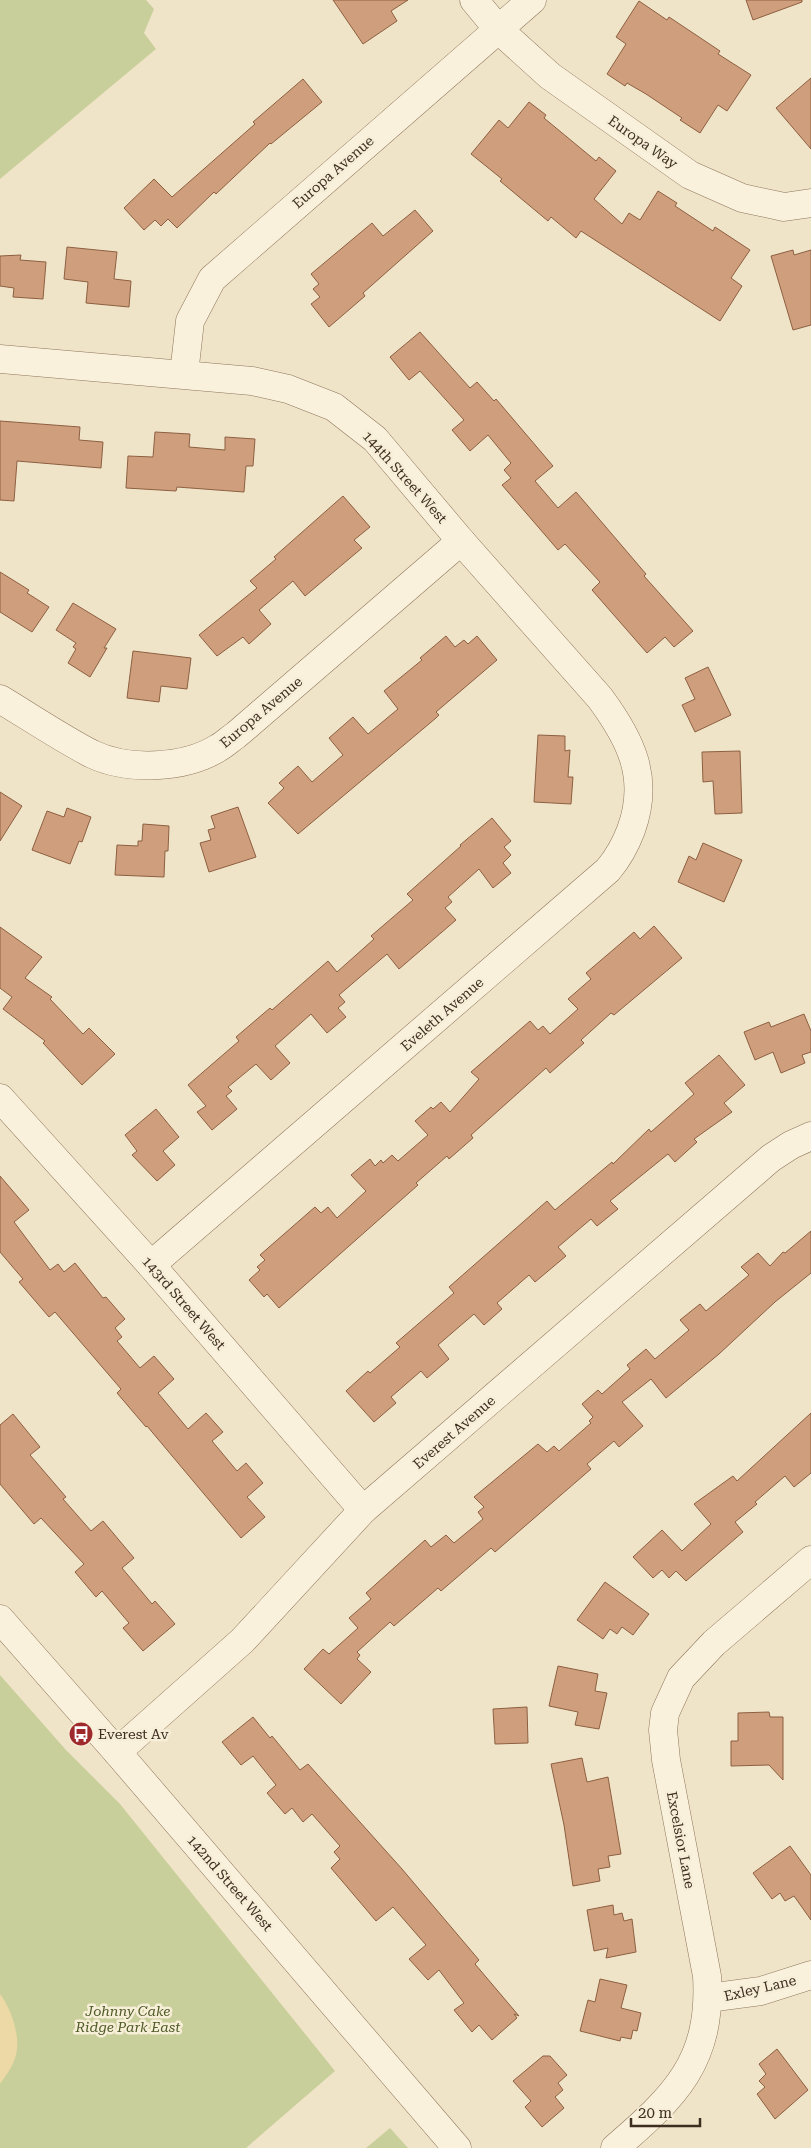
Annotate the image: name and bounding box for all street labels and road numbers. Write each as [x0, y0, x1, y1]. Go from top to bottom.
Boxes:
street label: Europa Way [605, 112, 681, 172]
street label: Europa Avenue [289, 132, 377, 212]
street label: 144th Street West [360, 428, 450, 526]
street label: Europa Avenue [217, 673, 306, 751]
street label: Eveleth Avenue [397, 974, 487, 1054]
street label: 143rd Street West [139, 1253, 229, 1353]
street label: Everest Avenue [410, 1392, 498, 1472]
street label: Excelsior Lane [664, 1790, 698, 1890]
street label: 142nd Street West [184, 1832, 276, 1934]
street label: Exley Lane [722, 1972, 798, 2004]

